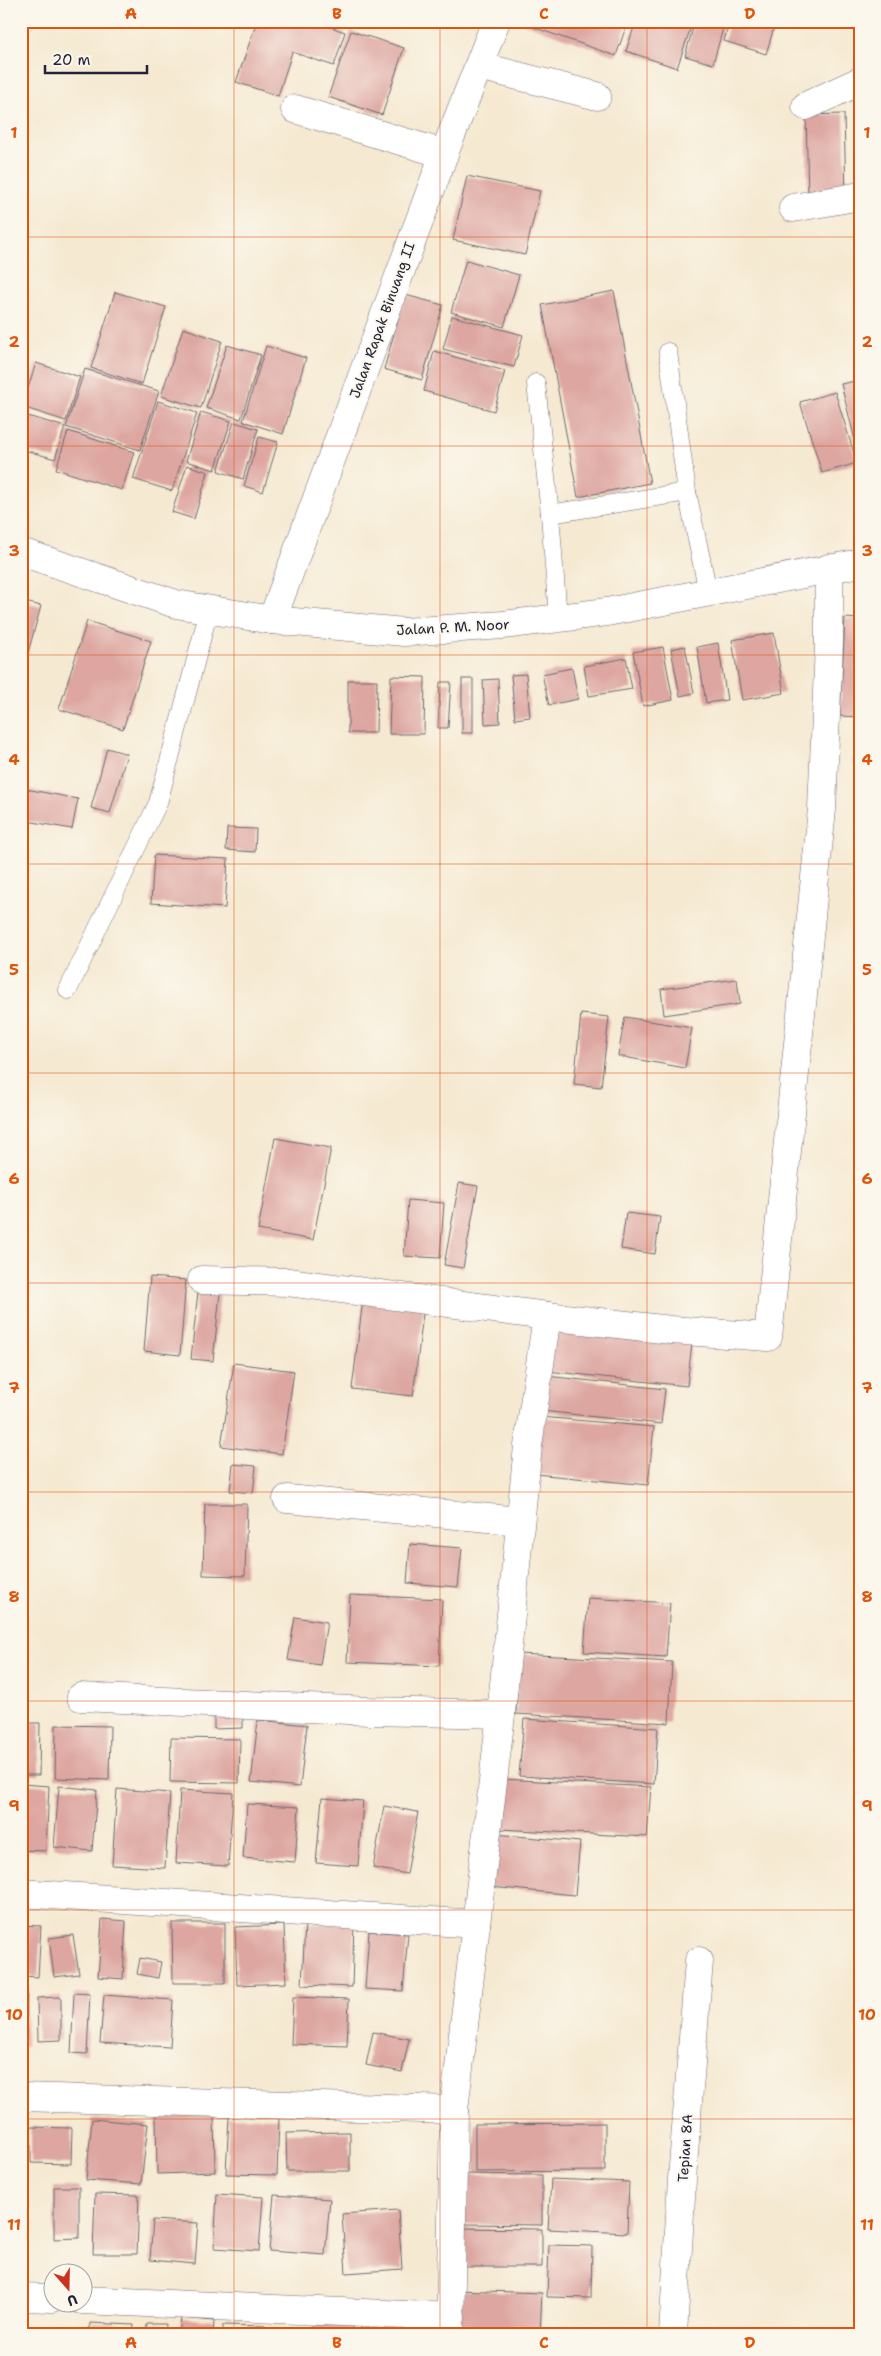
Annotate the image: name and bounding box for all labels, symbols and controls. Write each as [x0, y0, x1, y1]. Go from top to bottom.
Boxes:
text: A [125, 3, 137, 24]
text: B [332, 3, 342, 24]
text: C [539, 3, 549, 24]
text: D [744, 3, 756, 24]
scale bar [45, 42, 148, 74]
text: 20 m [52, 50, 91, 70]
text: 1 [10, 122, 18, 143]
text: 1 [863, 122, 871, 143]
street label: Jalan Rapak Binuang II [345, 239, 419, 401]
text: 2 [8, 331, 20, 352]
text: 2 [861, 331, 873, 352]
text: 3 [8, 540, 20, 561]
text: 3 [861, 540, 873, 561]
street label: Jalan P. M. Noor [396, 615, 511, 639]
text: 4 [8, 749, 20, 770]
text: 4 [861, 749, 873, 770]
text: 5 [9, 959, 19, 980]
text: 5 [862, 959, 872, 980]
text: 6 [8, 1168, 20, 1189]
text: 6 [861, 1168, 873, 1189]
text: 7 [8, 1377, 20, 1398]
text: 7 [861, 1377, 873, 1398]
text: 8 [8, 1586, 20, 1607]
text: 8 [861, 1586, 873, 1607]
text: 9 [8, 1795, 20, 1816]
text: 9 [861, 1795, 873, 1816]
text: 10 [5, 2004, 23, 2025]
text: 10 [858, 2004, 876, 2025]
street label: Tepian 8A [674, 2113, 696, 2183]
text: 11 [7, 2214, 21, 2235]
text: 11 [860, 2214, 874, 2235]
north arrow [42, 2264, 92, 2314]
text: U [65, 2290, 80, 2310]
text: A [125, 2332, 137, 2353]
text: B [332, 2332, 342, 2353]
text: C [539, 2332, 549, 2353]
text: D [744, 2332, 756, 2353]

